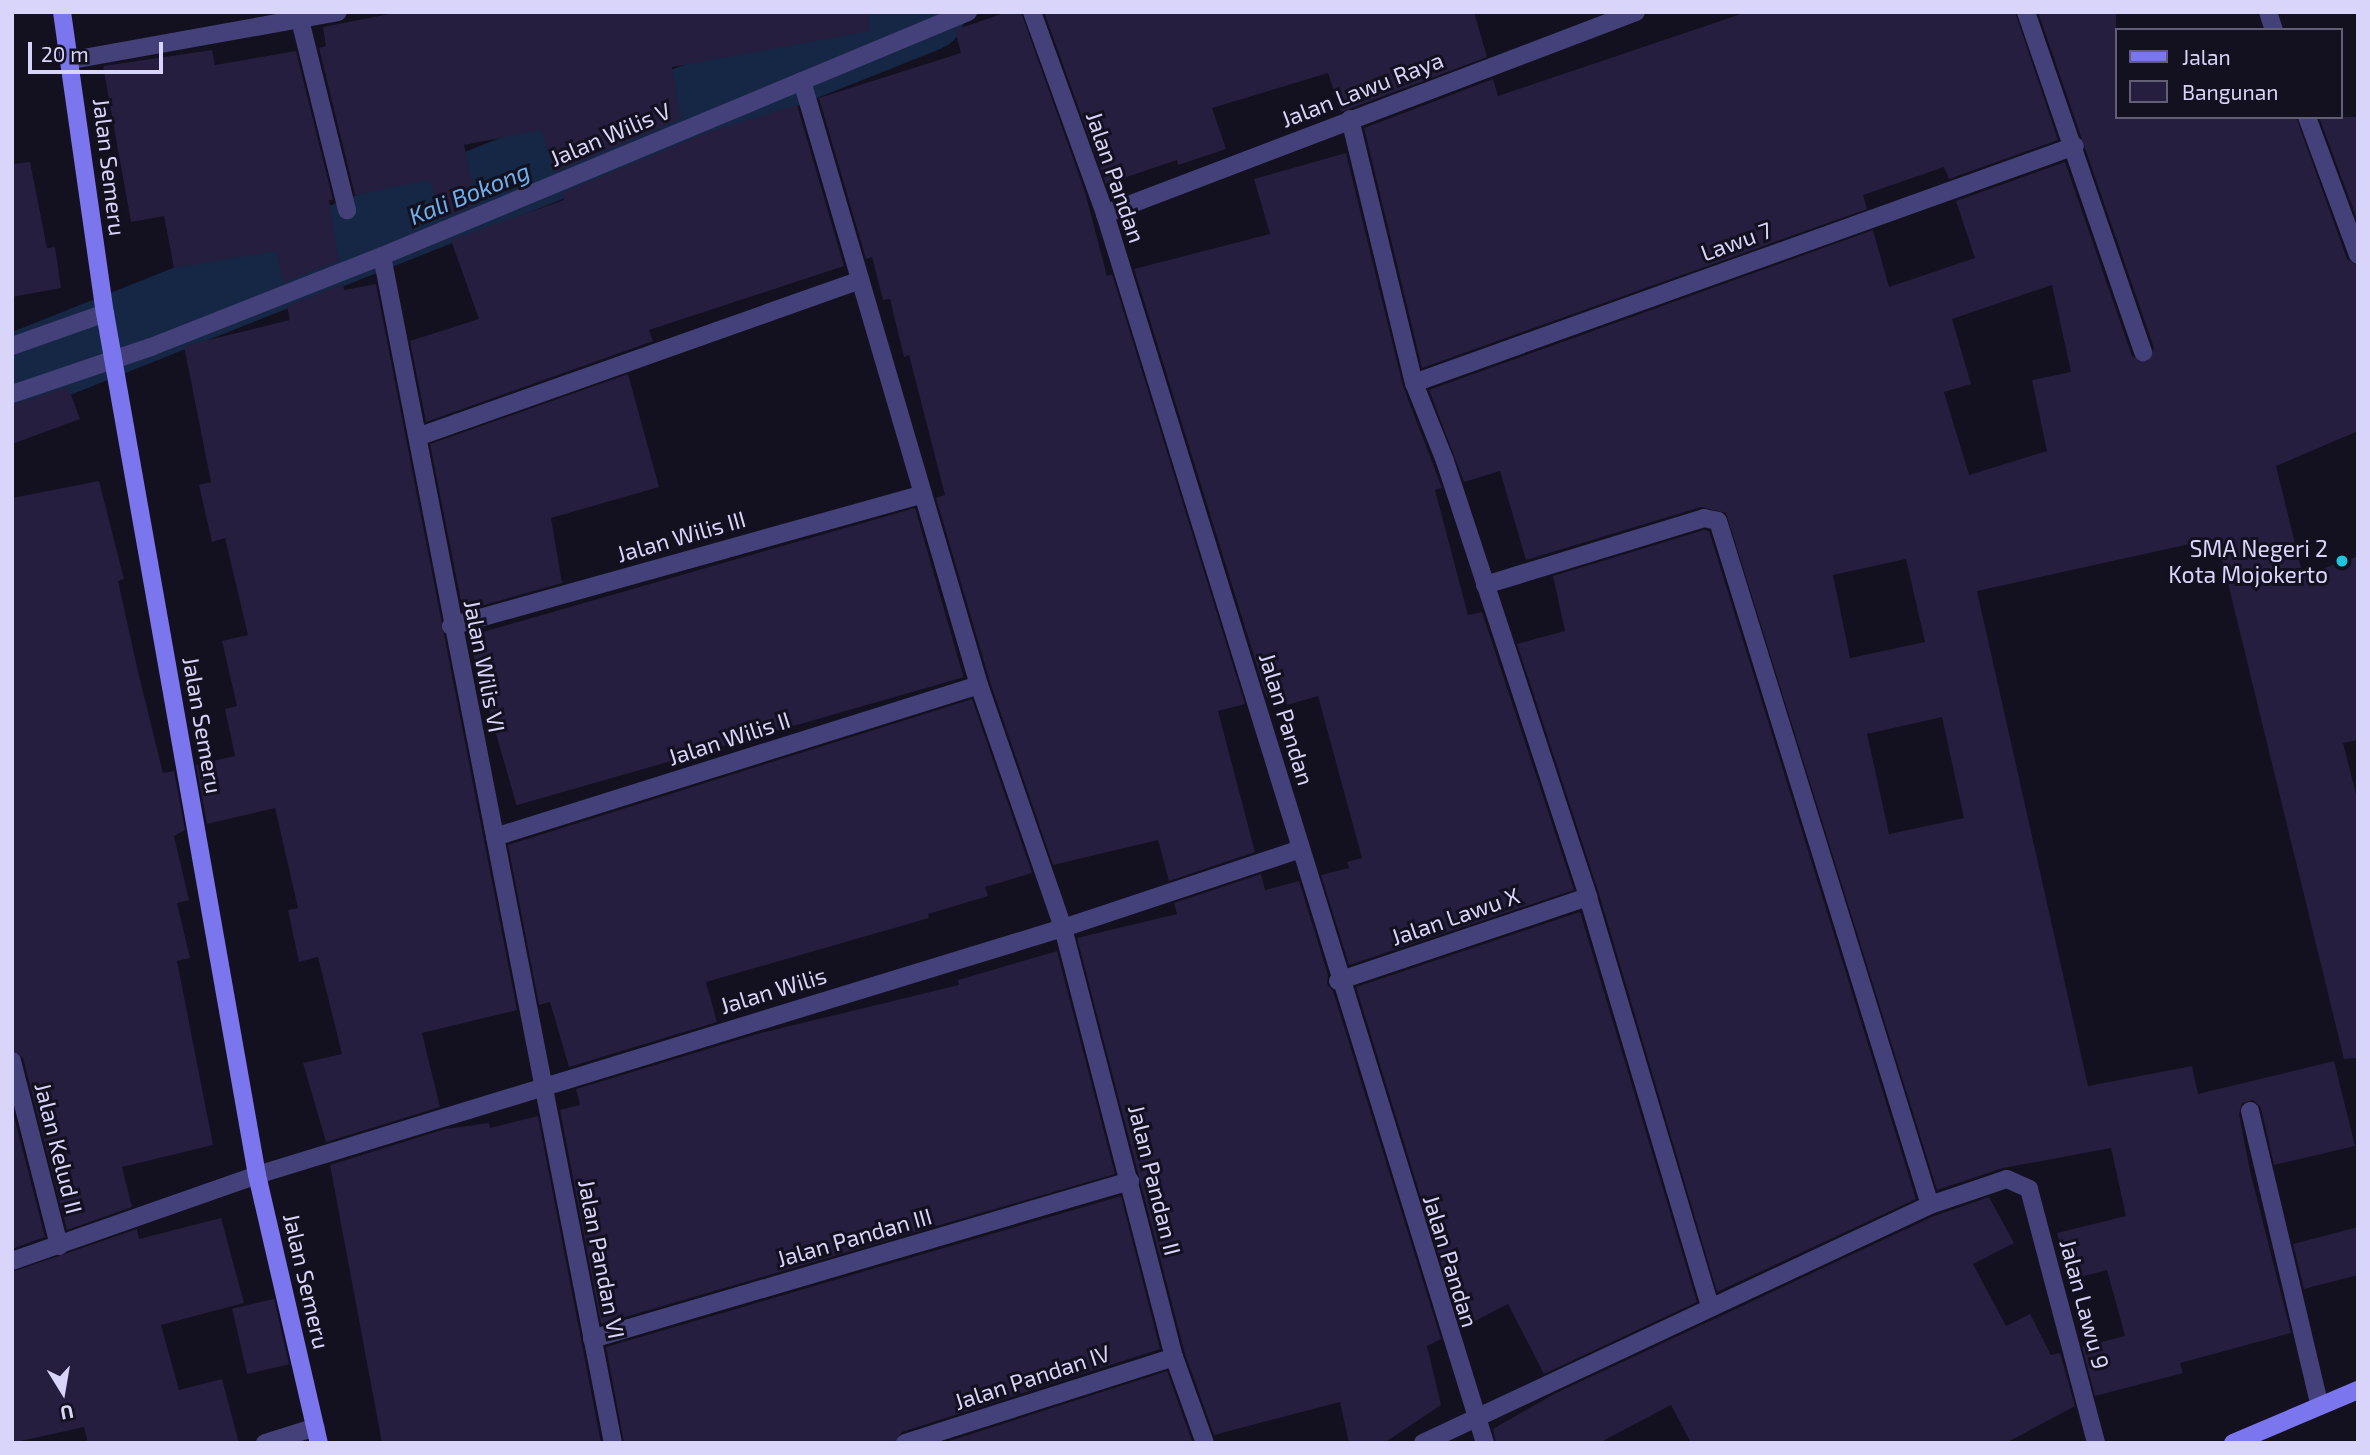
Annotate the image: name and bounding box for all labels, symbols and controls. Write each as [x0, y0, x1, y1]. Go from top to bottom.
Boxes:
scale bar [32, 28, 166, 72]
legend [2114, 28, 2342, 119]
text: 20 m [41, 41, 89, 66]
text: Jalan [2182, 44, 2231, 69]
street label: Jalan Lawu Raya [1277, 45, 1447, 133]
text: Bangunan [2182, 79, 2278, 104]
street label: Jalan Wilis V [545, 96, 675, 172]
street label: Jalan Semeru [88, 97, 132, 237]
street label: Jalan Pandan [1081, 108, 1151, 246]
water label: Kali Bokong [404, 156, 534, 230]
street label: Lawu 7 [1697, 215, 1775, 267]
street label: Jalan Wilis III [613, 504, 749, 568]
place label: SMA Negeri 2 Kota Mojokerto [2168, 534, 2328, 588]
marker: SMA Negeri 2 Kota Mojokerto [2334, 553, 2350, 569]
street label: Jalan Wilis VI [459, 597, 511, 735]
street label: Jalan Pandan [1254, 649, 1320, 789]
street label: Jalan Semeru [177, 654, 229, 796]
street label: Jalan Wilis II [664, 705, 794, 771]
street label: Jalan Lawu X [1387, 881, 1523, 951]
street label: Jalan Wilis [716, 961, 830, 1019]
street label: Jalan Kelud II [29, 1079, 89, 1217]
street label: Jalan Pandan II [1123, 1102, 1187, 1258]
street label: Jalan Pandan VI [573, 1177, 631, 1341]
street label: Jalan Pandan [1418, 1191, 1484, 1331]
street label: Jalan Pandan III [773, 1202, 935, 1272]
street label: Jalan Semeru [278, 1210, 336, 1352]
street label: Jalan Lawu 9 [2054, 1236, 2116, 1372]
street label: Jalan Pandan IV [951, 1339, 1113, 1415]
north arrow [28, 1357, 98, 1427]
text: U [59, 1401, 76, 1426]

